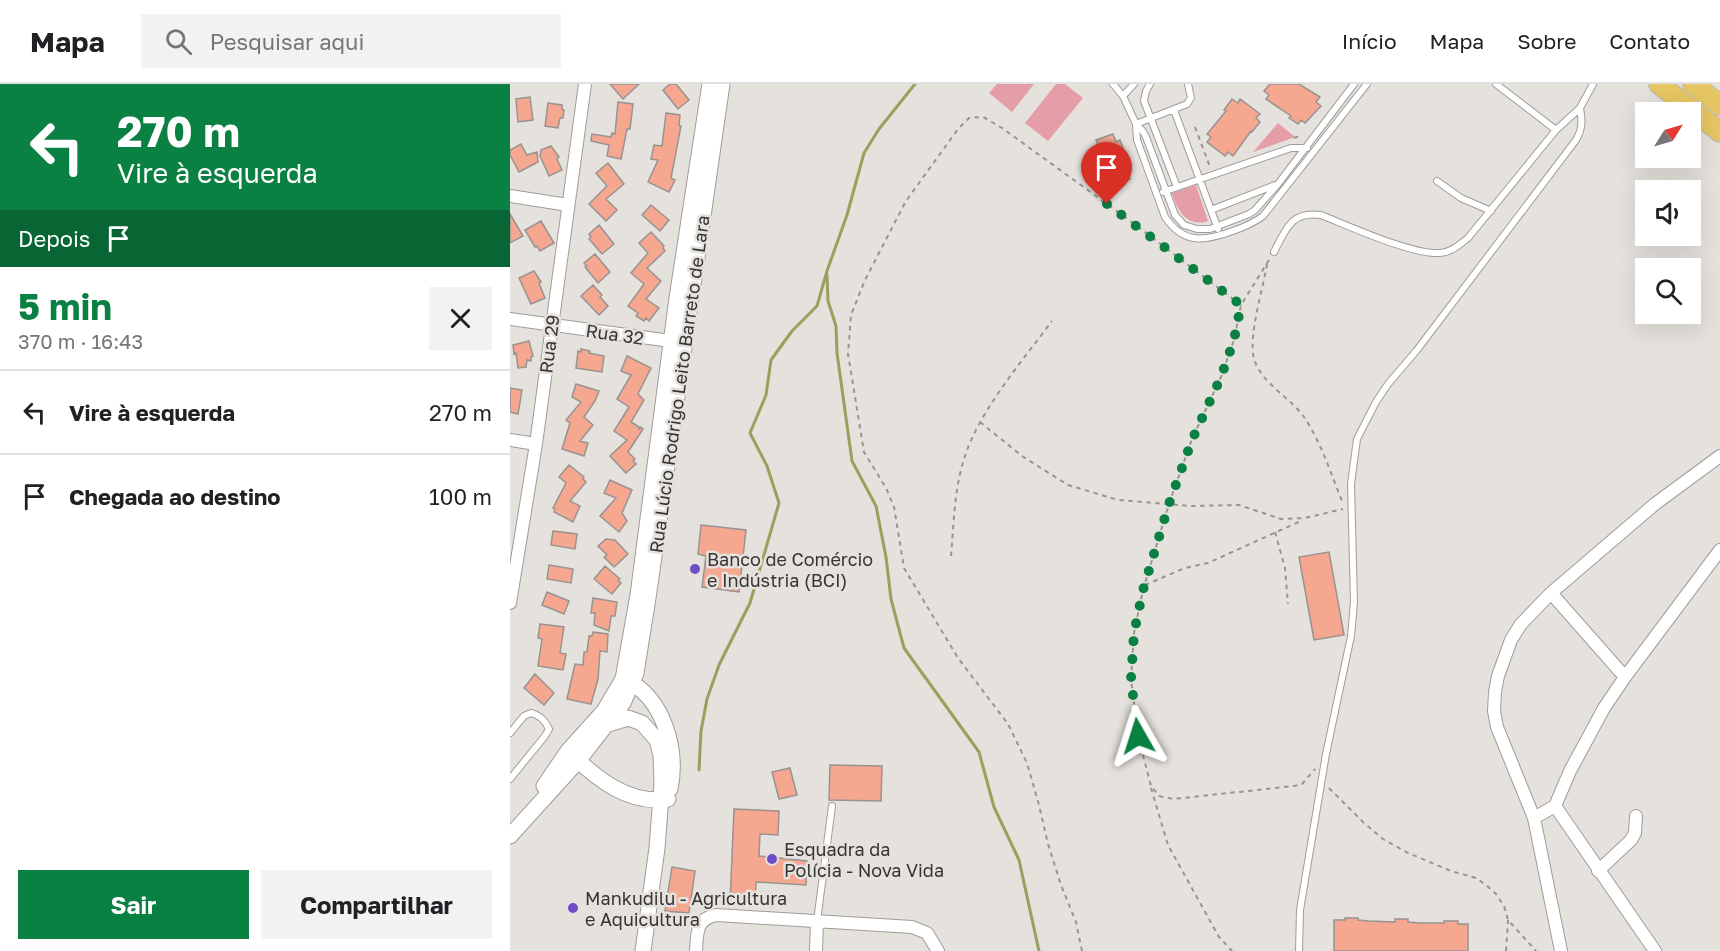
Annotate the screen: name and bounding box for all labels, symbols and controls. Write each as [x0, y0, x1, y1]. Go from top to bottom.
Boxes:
search box [141, 14, 561, 68]
text: Mapa [30, 25, 105, 58]
icon: search [162, 25, 195, 58]
text: Pesquisar aqui [210, 28, 364, 55]
text: Início [1342, 28, 1397, 54]
text: Mapa [1430, 28, 1484, 54]
text: Sobre [1517, 28, 1576, 54]
text: Contato [1609, 28, 1690, 54]
north arrow [1635, 102, 1701, 168]
map controls [1635, 102, 1701, 324]
text: 270 m [117, 106, 240, 156]
icon: left [18, 108, 96, 186]
pin [1081, 142, 1132, 204]
icon: arrive [1090, 151, 1123, 184]
text: Vire à esquerda [117, 157, 318, 189]
button: sound [1635, 180, 1701, 246]
street label: Rua Lúcio Rodrigo Leito Barreto de Lara [644, 214, 714, 554]
icon: arrive [102, 222, 135, 255]
text: Depois [18, 225, 90, 252]
button: search [1635, 258, 1701, 324]
text: 5 min [18, 285, 112, 328]
button: close [429, 287, 492, 350]
street label: Rua 29 [535, 313, 563, 375]
street label: Rua 32 [585, 319, 645, 349]
text: 370 m · 16:43 [18, 329, 143, 353]
icon: left [18, 396, 51, 429]
text: Vire à esquerda [69, 399, 235, 426]
text: 270 m [429, 399, 492, 426]
icon: arrive [18, 480, 51, 513]
text: Chegada ao destino [69, 483, 281, 510]
text: 100 m [429, 483, 492, 510]
place label: Banco de Comércio e Indústria (BCI) [707, 548, 873, 591]
marker: Banco de Comércio e Indústria (BCI) [688, 562, 702, 576]
position arrow [1106, 704, 1170, 768]
place label: Esquadra da Polícia - Nova Vida [784, 838, 944, 881]
marker: Esquadra da Polícia - Nova Vida [765, 852, 779, 866]
button: Sair [18, 870, 249, 939]
button: Compartilhar [261, 870, 492, 939]
place label: Mankudilu - Agricultura e Aquicultura [585, 887, 787, 930]
marker: Mankudilu - Agricultura e Aquicultura [566, 901, 580, 915]

